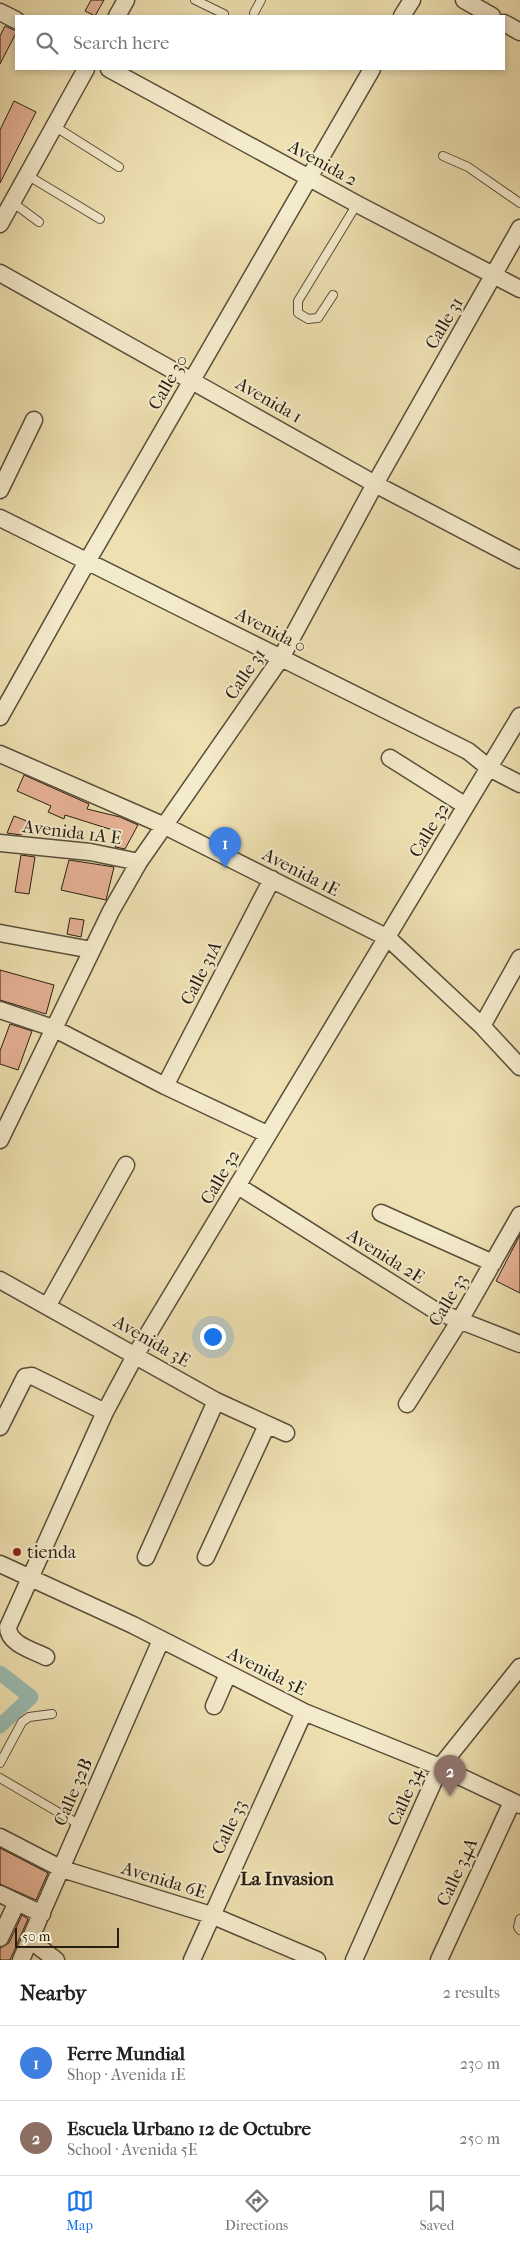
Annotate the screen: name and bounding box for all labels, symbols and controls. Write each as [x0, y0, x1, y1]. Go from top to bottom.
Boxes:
search box [15, 15, 505, 70]
icon: search [33, 29, 61, 57]
text: Search here [73, 32, 169, 54]
street label: Avenida 2 [284, 135, 361, 191]
street label: Calle 31 [421, 293, 468, 353]
street label: Calle 30 [144, 351, 193, 414]
street label: Avenida 1 [231, 373, 306, 428]
street label: Avenida 0 [231, 603, 310, 657]
street label: Calle 31 [221, 645, 270, 704]
street label: Calle 32 [405, 799, 454, 861]
street label: Avenida 1A E [20, 816, 123, 849]
pin: 1 [209, 827, 241, 868]
street label: Avenida 1E [258, 844, 343, 901]
street label: Calle 31A [177, 938, 227, 1009]
street label: Calle 32 [196, 1146, 244, 1208]
street label: Avenida 2E [343, 1224, 428, 1288]
street label: Calle 33 [425, 1270, 472, 1330]
street label: Avenida 3E [109, 1311, 194, 1372]
your location [200, 1324, 226, 1350]
place label: tienda [27, 1542, 77, 1563]
marker: tienda [11, 1546, 23, 1558]
street label: Avenida 5E [223, 1642, 310, 1700]
street label: Calle 32B [50, 1755, 97, 1829]
pin: 2 [434, 1755, 466, 1796]
street label: Calle 34 [383, 1765, 428, 1829]
street label: Calle 33 [208, 1797, 251, 1858]
street label: Calle 34A [433, 1835, 482, 1910]
street label: Avenida 6E [118, 1857, 209, 1903]
district label: La Invasion [240, 1868, 335, 1890]
scale bar [15, 1925, 119, 1948]
text: 50 m [22, 1928, 50, 1945]
text: Nearby [20, 1981, 86, 2005]
text: 2 results [443, 1983, 500, 2002]
text: Ferre Mundial [67, 2043, 185, 2065]
text: 1 [33, 2054, 39, 2073]
text: 230 m [460, 2054, 500, 2073]
text: Shop · Avenida 1E [67, 2065, 186, 2084]
text: Escuela Urbano 12 de Octubre [67, 2118, 311, 2140]
text: 2 [32, 2129, 40, 2148]
text: 250 m [459, 2129, 500, 2148]
text: School · Avenida 5E [67, 2140, 198, 2159]
tab: Map [66, 2187, 94, 2234]
tab: Directions [225, 2187, 288, 2234]
tab: Saved [420, 2187, 454, 2234]

